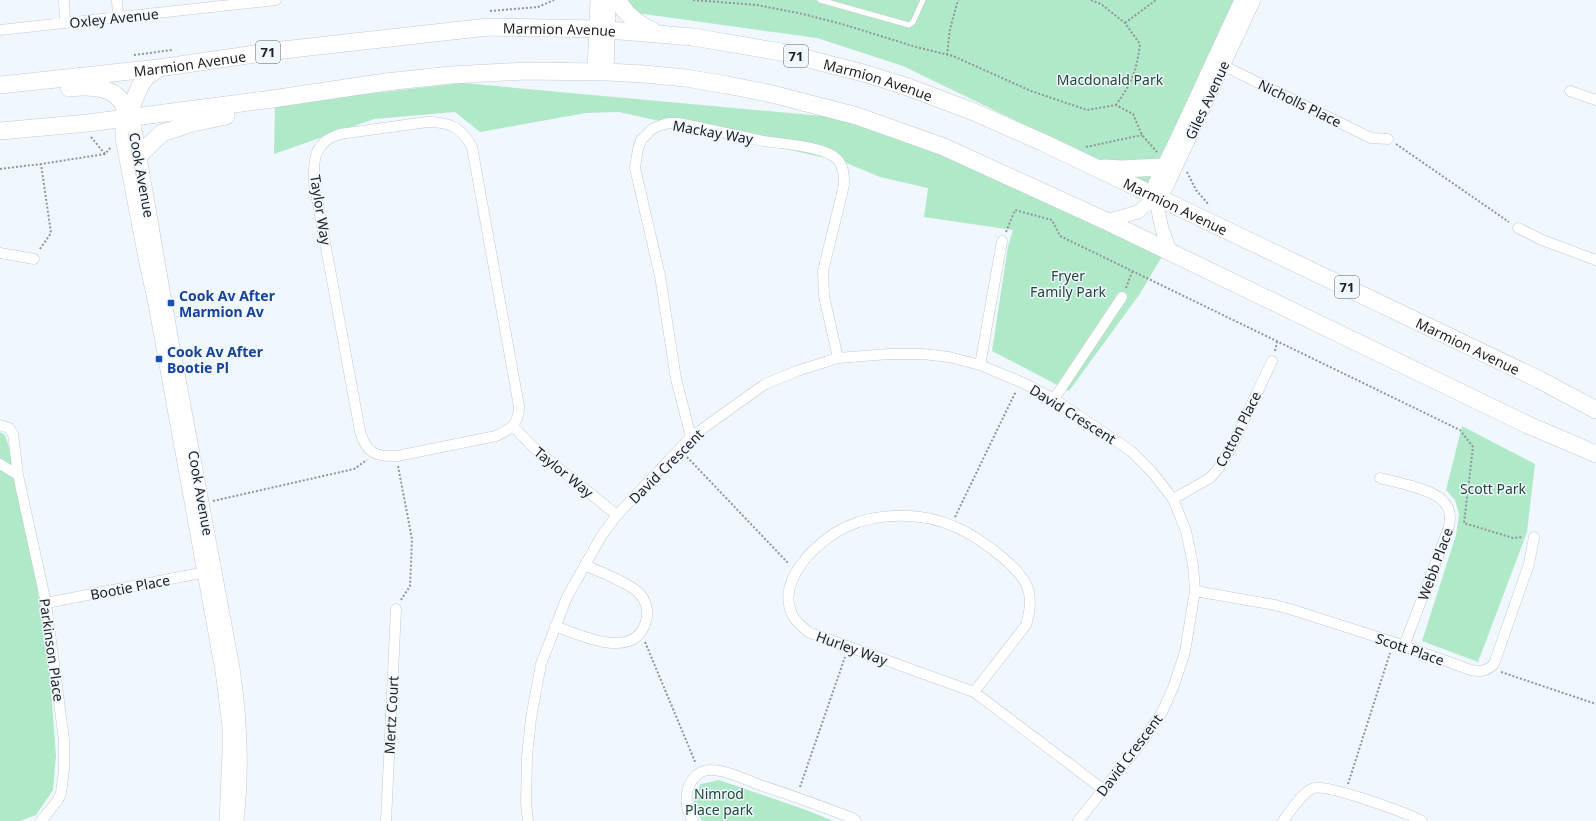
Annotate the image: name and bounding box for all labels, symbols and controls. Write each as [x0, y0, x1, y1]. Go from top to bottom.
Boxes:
street label: Oxley Avenue [68, 4, 160, 32]
street label: Marmion Avenue [503, 18, 617, 40]
road number: 71 [256, 41, 280, 63]
road number: 71 [784, 45, 808, 67]
street label: Marmion Avenue [133, 46, 247, 80]
street label: Marmion Avenue [822, 54, 935, 105]
street label: Giles Avenue [1180, 57, 1234, 142]
park label: Macdonald Park [1057, 70, 1164, 89]
street label: Nicholls Place [1255, 75, 1345, 131]
street label: Mackay Way [671, 116, 755, 149]
street label: Cook Avenue [125, 131, 159, 219]
street label: Taylor Way [306, 173, 336, 247]
street label: Marmion Avenue [1121, 173, 1231, 239]
park label: Fryer Family Park [1030, 266, 1106, 301]
road number: 71 [1335, 276, 1359, 298]
place label: Cook Av After Marmion Av [179, 286, 276, 321]
marker: Cook Av After Marmion Av [166, 298, 176, 308]
street label: Marmion Avenue [1413, 313, 1523, 379]
place label: Cook Av After Bootie Pl [167, 342, 264, 377]
marker: Cook Av After Bootie Pl [154, 354, 164, 364]
street label: David Crescent [1026, 380, 1120, 448]
street label: Cotton Place [1211, 388, 1265, 470]
street label: David Crescent [625, 425, 707, 507]
street label: Taylor Way [530, 442, 598, 502]
street label: Cook Avenue [184, 449, 218, 537]
park label: Scott Park [1460, 479, 1527, 498]
street label: Webb Place [1413, 525, 1457, 603]
street label: Bootie Place [89, 570, 172, 604]
street label: Parkinson Place [35, 597, 69, 703]
street label: Hurley Way [814, 626, 891, 670]
street label: Scott Place [1373, 628, 1447, 670]
street label: Mertz Court [379, 675, 403, 755]
street label: David Crescent [1092, 710, 1166, 800]
park label: Nimrod Place park [685, 784, 753, 819]

